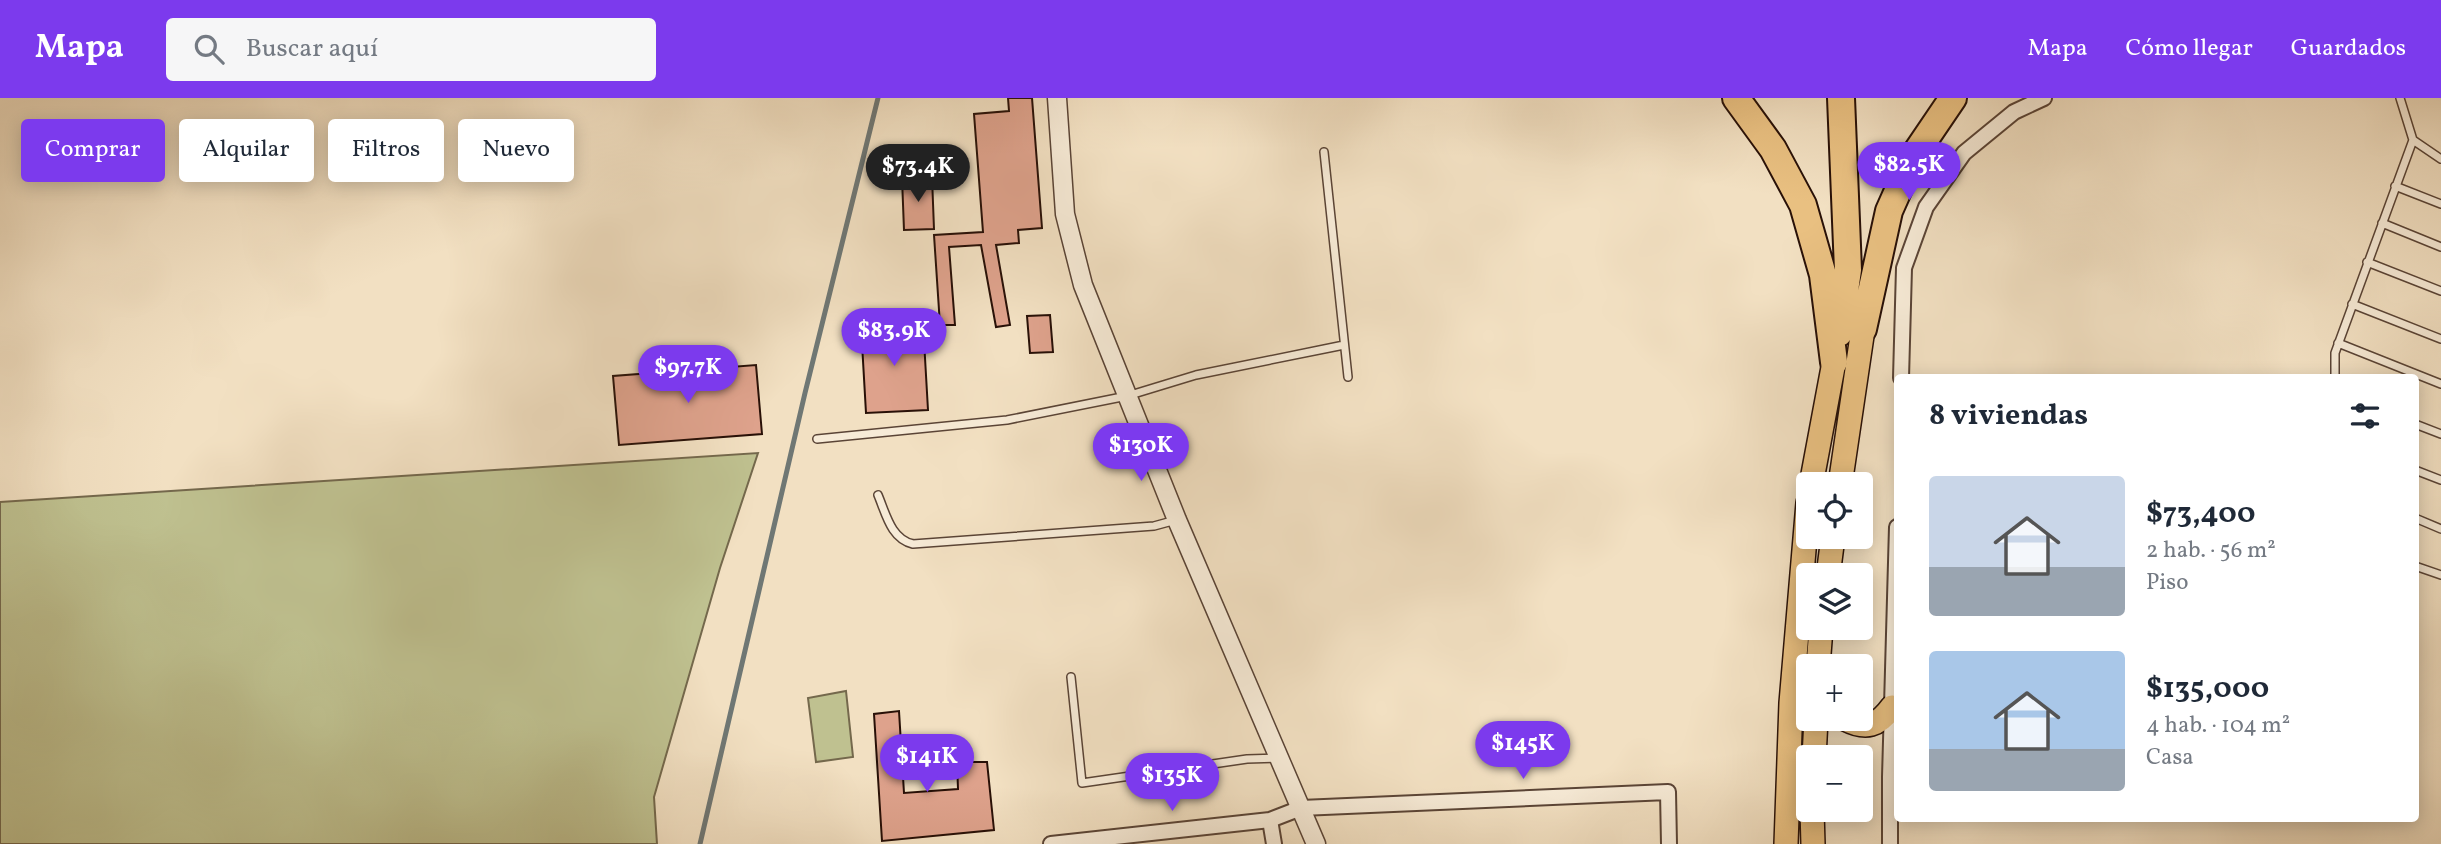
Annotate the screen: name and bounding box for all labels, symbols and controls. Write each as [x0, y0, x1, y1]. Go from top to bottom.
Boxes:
search box [166, 18, 656, 81]
text: Mapa [35, 26, 124, 72]
icon: search [190, 30, 228, 68]
text: Buscar aquí [246, 31, 378, 67]
text: Mapa [2028, 32, 2088, 66]
text: Cómo llegar [2126, 32, 2253, 66]
text: Guardados [2291, 32, 2406, 66]
chip: Comprar [21, 119, 165, 182]
chip: Alquilar [179, 119, 314, 182]
chip: Filtros [328, 119, 444, 182]
chip: Nuevo [458, 119, 574, 182]
pin: $82.5K [1852, 142, 1966, 202]
pin: $73.4K [861, 144, 975, 204]
text: $82.5K [1873, 149, 1945, 181]
text: $73.4K [882, 151, 954, 183]
pin: $83.9K [837, 308, 951, 368]
text: $83.9K [858, 315, 930, 347]
pin: $97.7K [631, 345, 745, 405]
text: $97.7K [654, 352, 722, 384]
text: 8 viviendas [1929, 395, 2088, 437]
icon: filters [2346, 397, 2384, 435]
pin: $130K [1092, 424, 1190, 483]
text: $130K [1109, 430, 1173, 462]
map controls [1796, 472, 1873, 822]
button: locate [1796, 472, 1873, 549]
text: $73,400 [2146, 493, 2255, 535]
icon: home [1985, 504, 2069, 588]
text: 2 hab. · 56 m² [2146, 535, 2276, 567]
button: layers [1796, 563, 1873, 640]
text: Piso [2146, 567, 2188, 599]
button: + [1796, 654, 1873, 731]
text: $135,000 [2146, 668, 2269, 710]
icon: home [1985, 679, 2069, 763]
text: 4 hab. · 104 m² [2146, 710, 2290, 742]
pin: $145K [1474, 722, 1572, 781]
text: $145K [1491, 728, 1555, 760]
pin: $141K [878, 734, 976, 794]
text: $141K [896, 741, 958, 773]
text: Casa [2146, 742, 2194, 774]
button: − [1796, 745, 1873, 822]
pin: $135K [1123, 754, 1221, 813]
text: $135K [1141, 760, 1203, 792]

